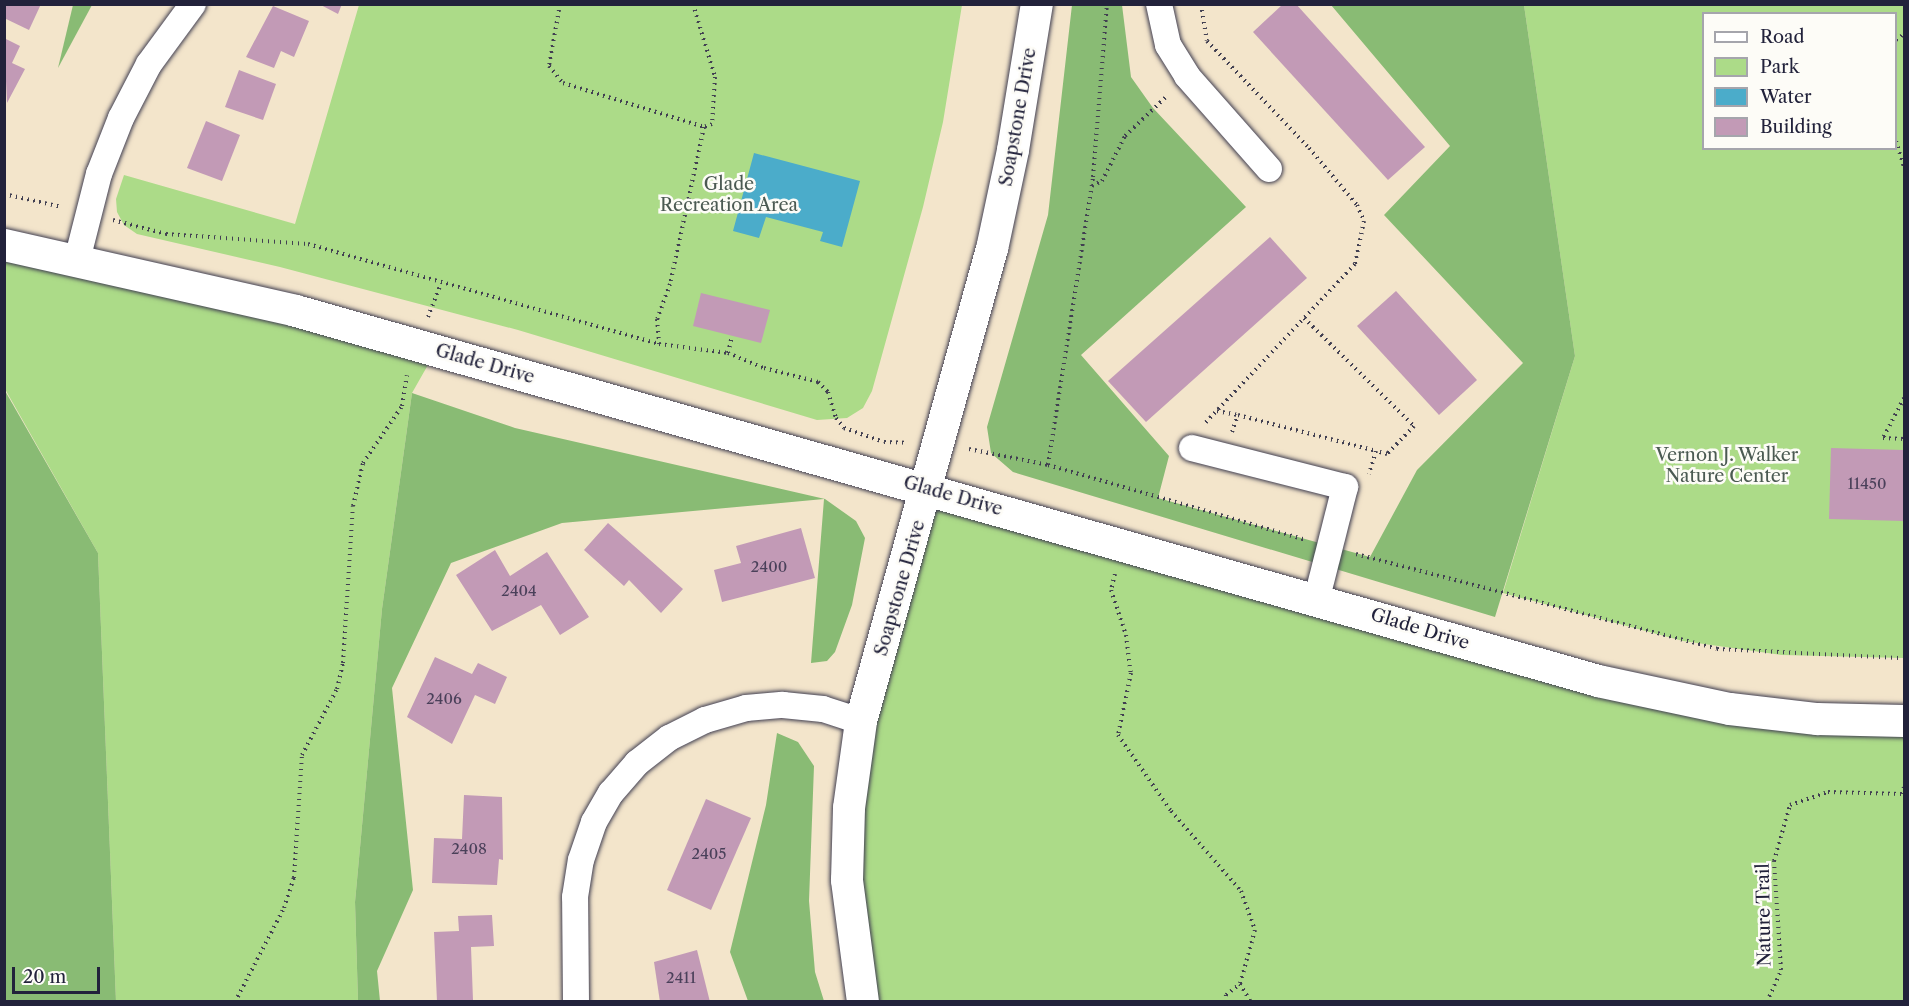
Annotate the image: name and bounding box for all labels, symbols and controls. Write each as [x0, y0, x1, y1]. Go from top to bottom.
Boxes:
legend [1702, 12, 1897, 150]
text: Road [1760, 26, 1805, 48]
street label: Soapstone Drive [995, 46, 1041, 188]
text: Park [1760, 56, 1799, 78]
text: Water [1760, 86, 1812, 108]
text: Building [1760, 116, 1832, 138]
park label: Glade Recreation Area [660, 174, 798, 216]
street label: Glade Drive [433, 340, 537, 388]
park label: Vernon J. Walker Nature Center [1655, 445, 1799, 488]
street label: Glade Drive [901, 472, 1005, 520]
house number: 11450 [1848, 475, 1886, 493]
street label: Soapstone Drive [870, 518, 930, 658]
house number: 2400 [751, 558, 787, 576]
house number: 2404 [501, 582, 537, 600]
street label: Glade Drive [1368, 604, 1472, 654]
house number: 2406 [426, 690, 462, 708]
house number: 2408 [451, 840, 487, 858]
house number: 2405 [692, 845, 726, 863]
street label: Nature Trail [1752, 863, 1776, 967]
scale bar [15, 955, 104, 993]
text: 20 m [23, 966, 66, 988]
house number: 2411 [666, 969, 696, 987]

